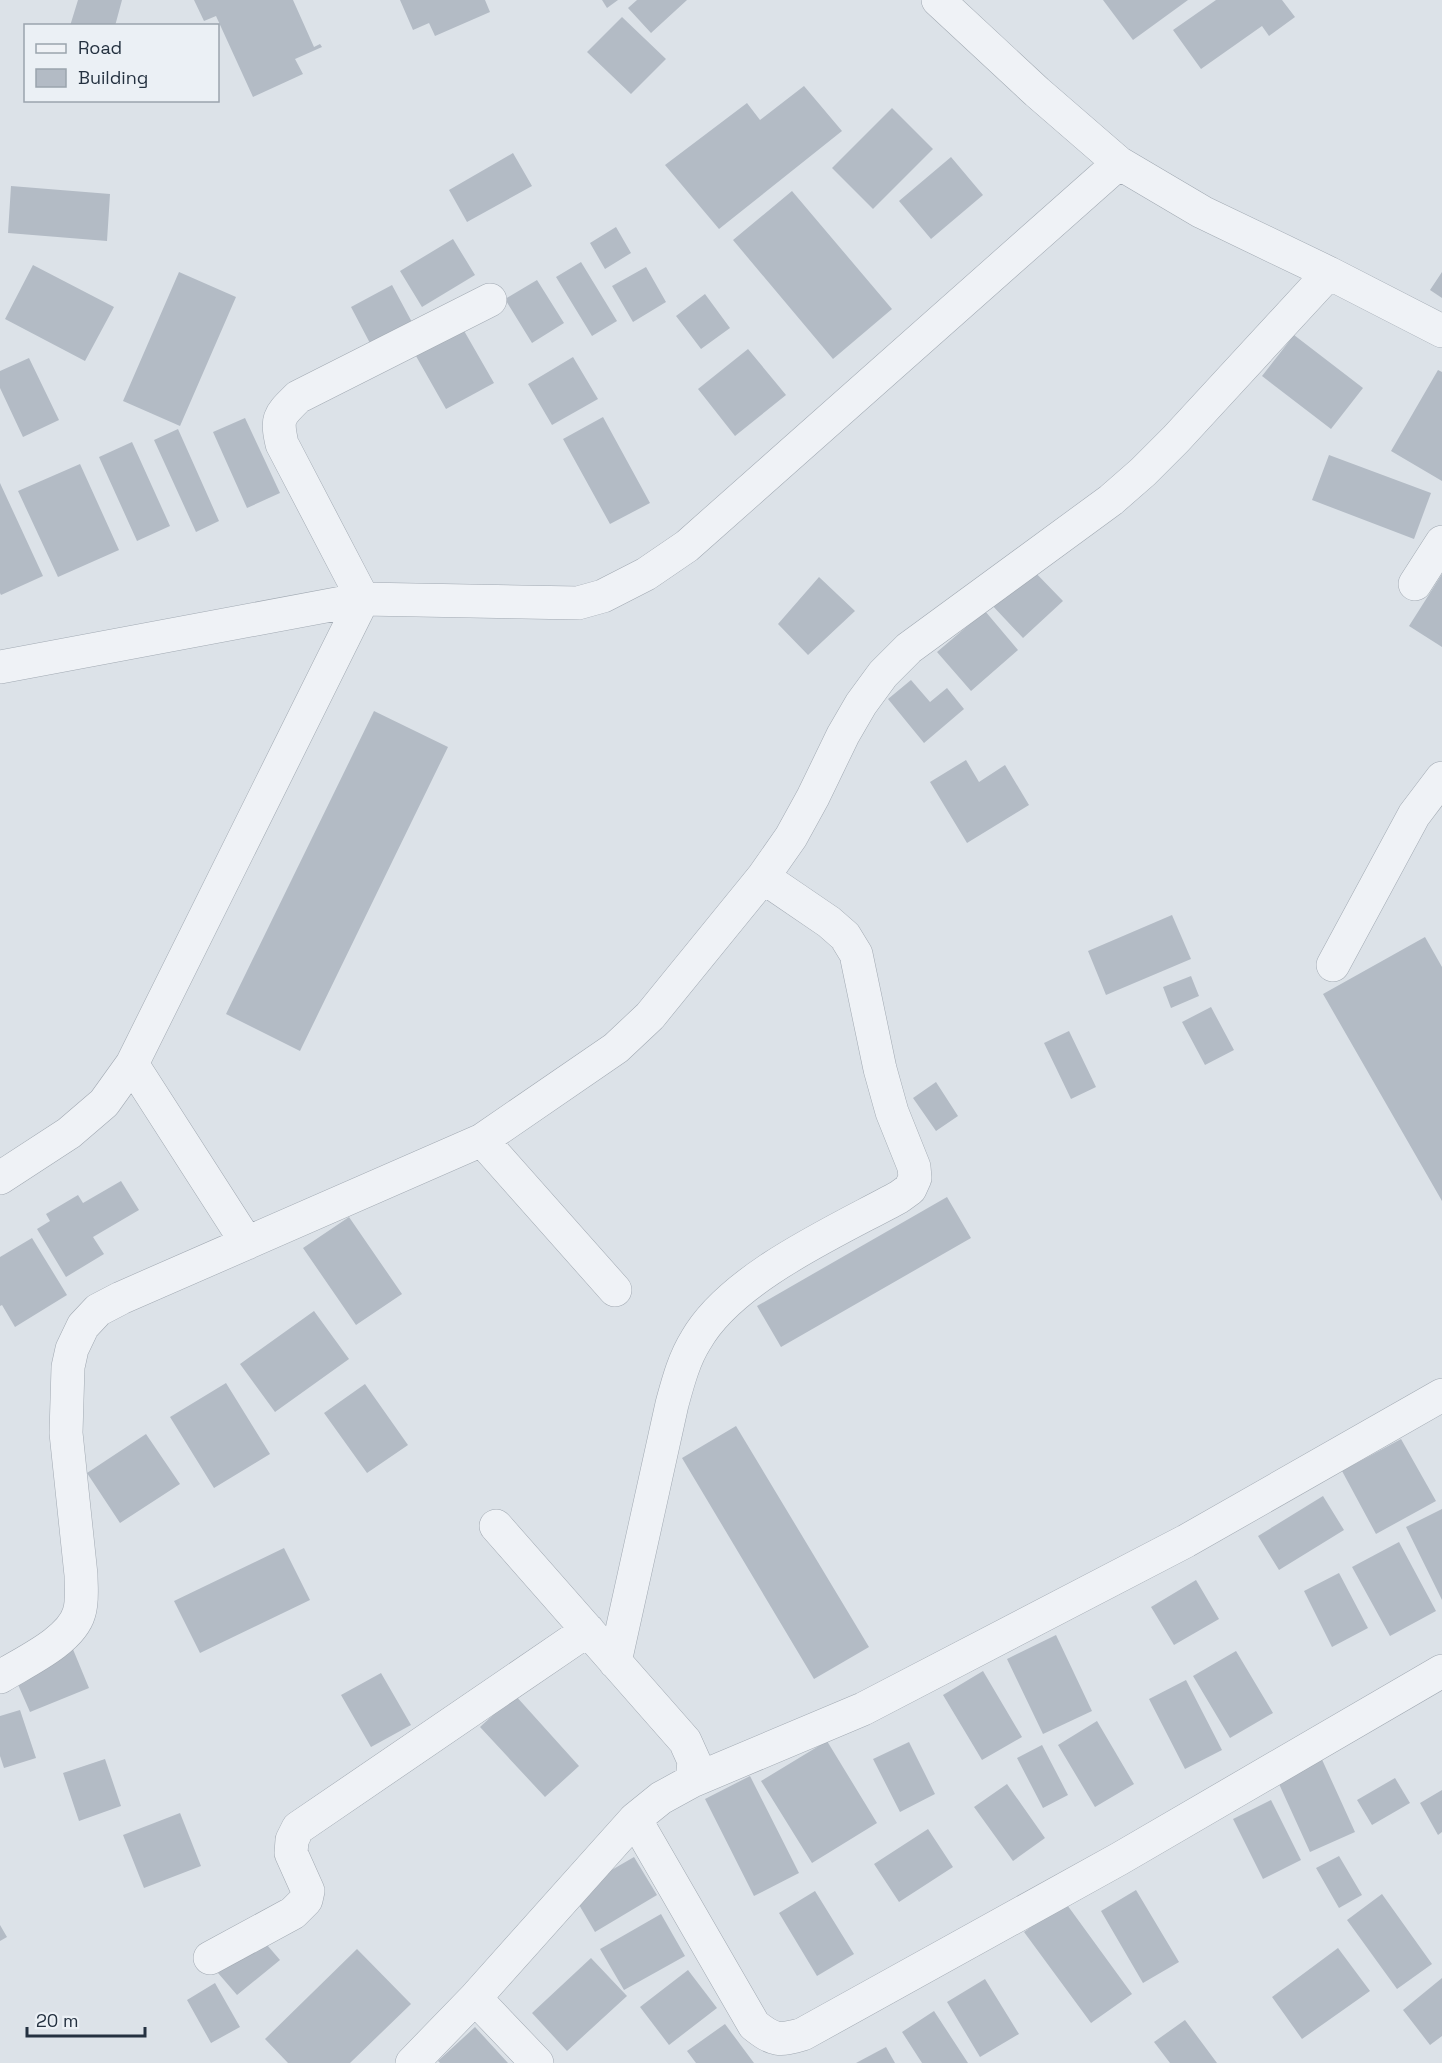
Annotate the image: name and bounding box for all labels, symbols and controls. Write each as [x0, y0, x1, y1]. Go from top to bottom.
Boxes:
legend [24, 24, 219, 102]
text: Road [78, 36, 122, 59]
text: Building [78, 66, 148, 89]
scale bar [27, 2000, 146, 2038]
text: 20 m [36, 2009, 79, 2032]

